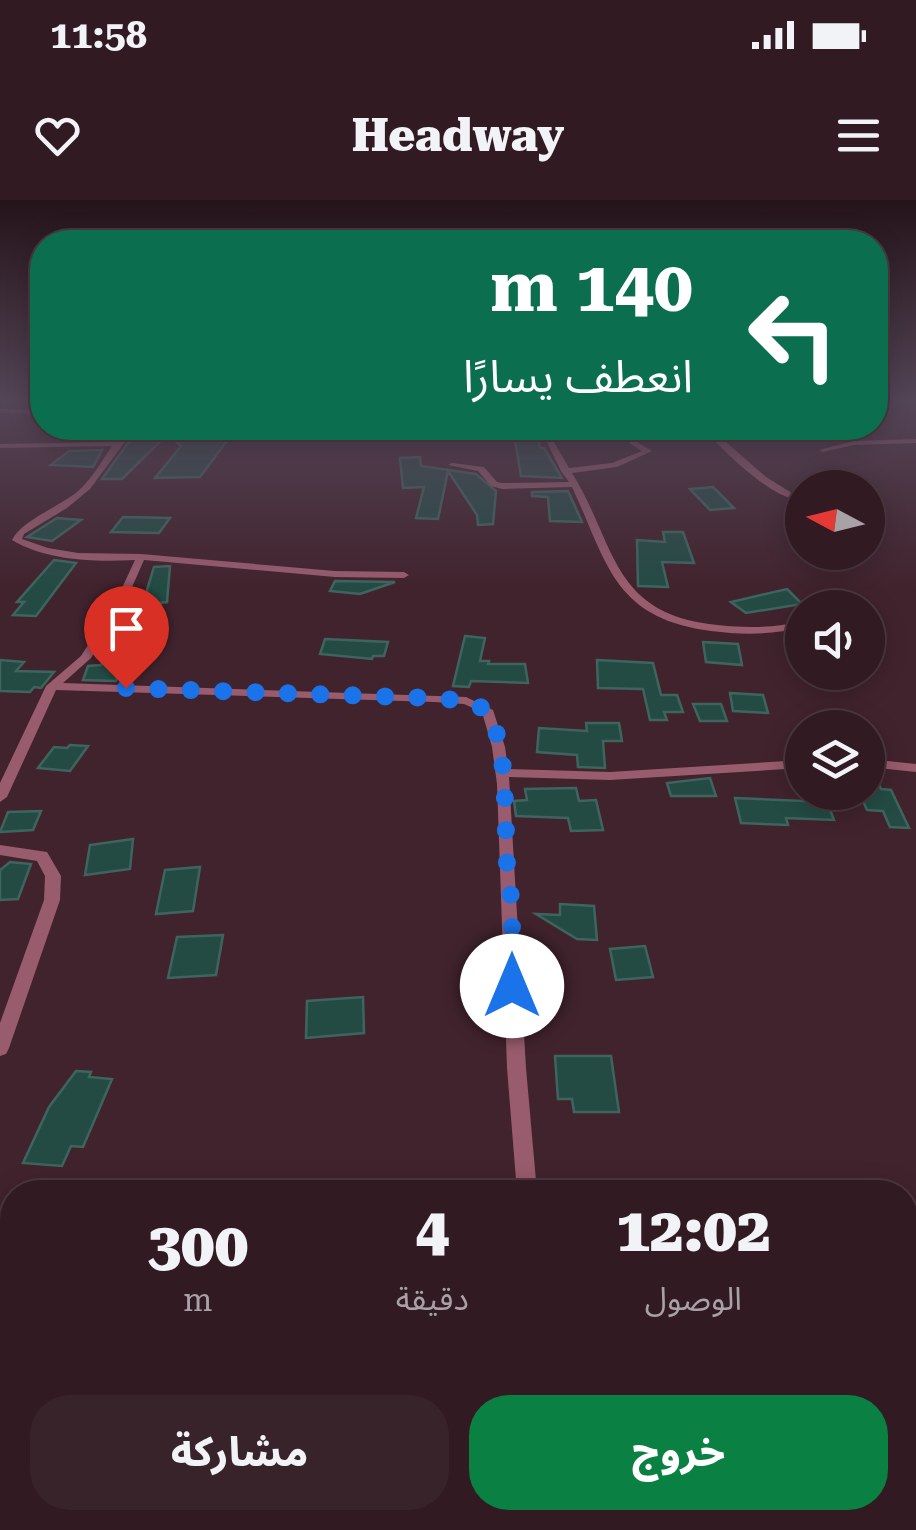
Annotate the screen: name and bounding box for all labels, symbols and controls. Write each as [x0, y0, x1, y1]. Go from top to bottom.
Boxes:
text: 11:58 [50, 13, 147, 57]
icon: heart [30, 108, 85, 163]
icon: menu [831, 108, 886, 163]
text: Headway [352, 109, 564, 162]
text: 140 m [490, 246, 693, 328]
icon: left [728, 270, 858, 400]
text: انعطف يسارًا [463, 350, 693, 403]
north arrow [785, 470, 885, 570]
map controls [785, 470, 885, 810]
pin [84, 586, 169, 689]
button: sound [785, 590, 885, 690]
icon: arrive [99, 601, 154, 656]
button: layers [785, 710, 885, 810]
position arrow [460, 934, 564, 1038]
text: 4 [415, 1195, 449, 1266]
text: 12:02 [616, 1195, 771, 1266]
text: 300 [148, 1210, 248, 1281]
text: دقيقة [396, 1280, 469, 1318]
text: الوصول [645, 1280, 742, 1318]
text: m [183, 1281, 213, 1319]
button: مشاركة [30, 1395, 449, 1510]
button: خروج [469, 1395, 888, 1510]

